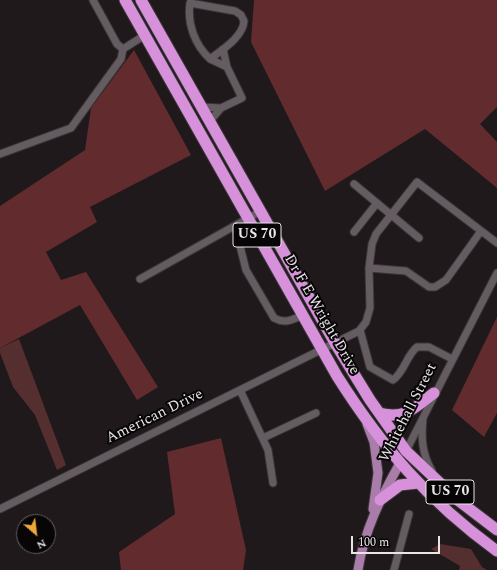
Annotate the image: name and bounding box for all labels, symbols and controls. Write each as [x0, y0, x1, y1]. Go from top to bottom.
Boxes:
road number: US 70 [233, 223, 281, 247]
street label: Dr F E Wright Drive [279, 252, 363, 378]
street label: Whitehall Street [376, 361, 442, 465]
street label: American Drive [104, 386, 206, 448]
road number: US 70 [426, 480, 474, 504]
north arrow [16, 514, 56, 554]
scale bar [353, 528, 442, 554]
text: 100 m [358, 533, 389, 552]
text: N [33, 535, 49, 554]

